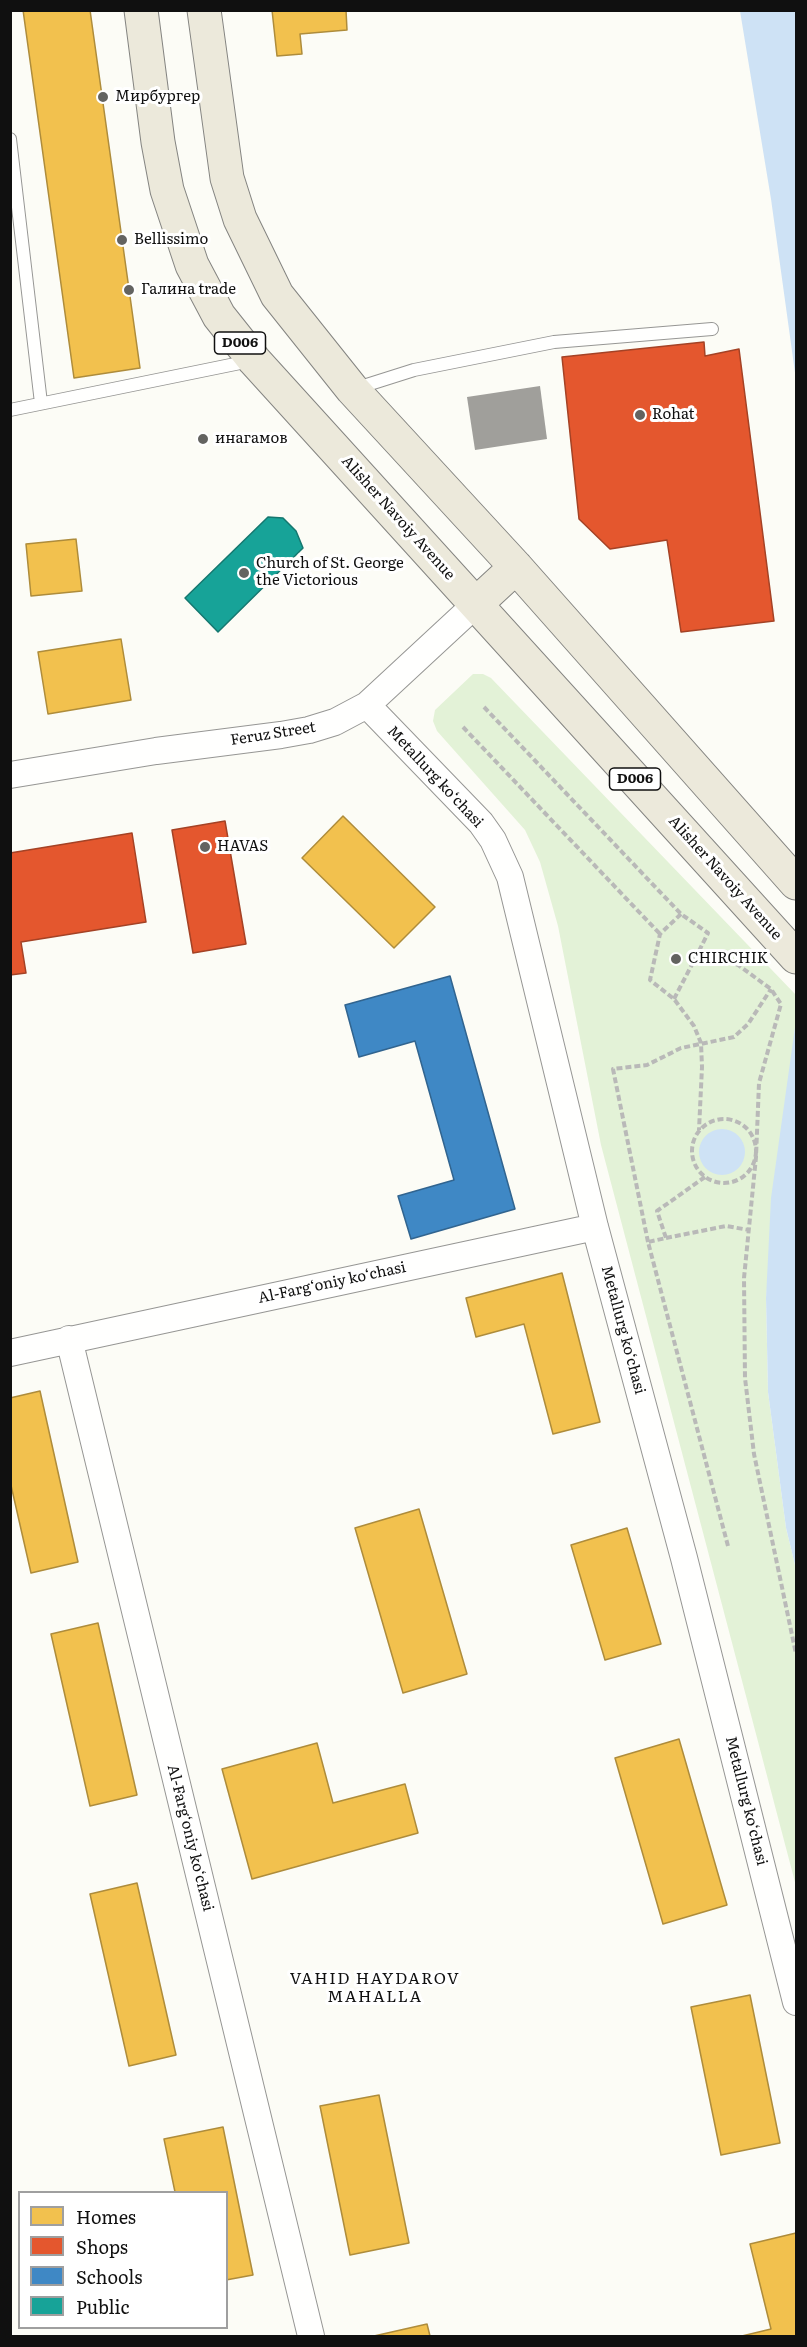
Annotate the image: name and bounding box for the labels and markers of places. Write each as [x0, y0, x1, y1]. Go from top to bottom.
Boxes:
place label: Мирбургер [115, 88, 200, 106]
marker: Мирбургер [96, 90, 110, 104]
place label: Bellissimo [134, 231, 208, 249]
marker: Bellissimo [115, 233, 129, 247]
place label: Галина trade [141, 281, 236, 299]
marker: Галина trade [122, 283, 136, 297]
place label: Rohat [652, 406, 695, 424]
marker: Rohat [633, 408, 647, 422]
place label: инагамов [215, 430, 288, 448]
marker: инагамов [196, 432, 210, 446]
place label: Church of St. George the Victorious [256, 555, 404, 590]
marker: Church of St. George the Victorious [237, 566, 251, 580]
place label: HAVAS [217, 838, 268, 856]
marker: HAVAS [198, 840, 212, 854]
place label: CHIRCHIK [688, 950, 768, 968]
marker: CHIRCHIK [669, 952, 683, 966]

